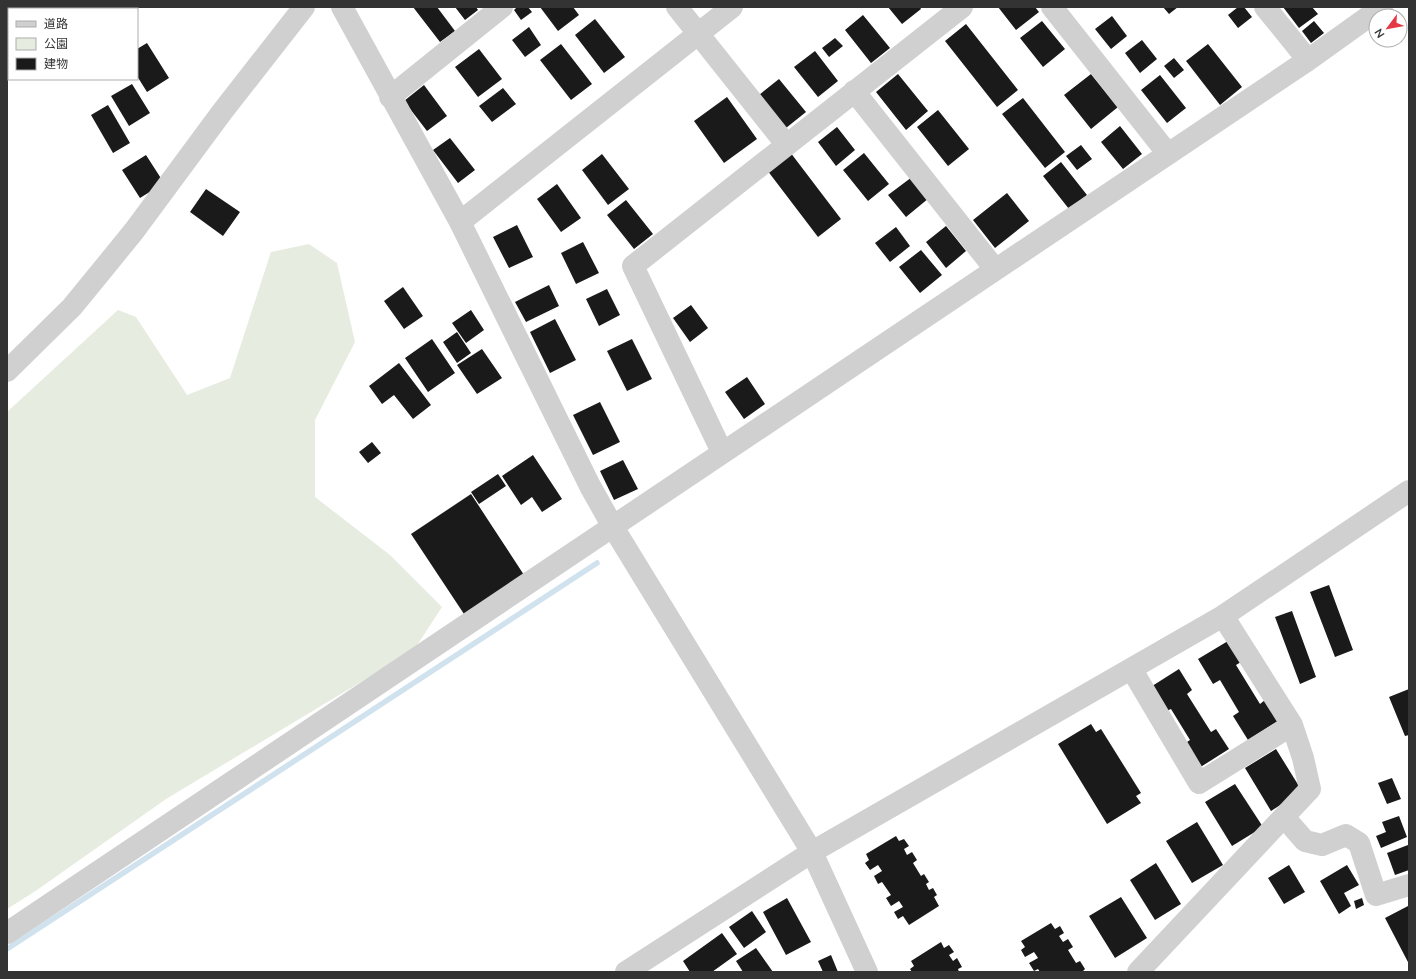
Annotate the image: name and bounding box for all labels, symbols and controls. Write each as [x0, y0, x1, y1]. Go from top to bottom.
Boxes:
legend [8, 8, 138, 80]
north arrow [1368, 8, 1408, 48]
text: 道路 [44, 16, 68, 31]
text: N [1371, 26, 1388, 41]
text: 公園 [44, 36, 68, 51]
text: 建物 [44, 56, 68, 71]

